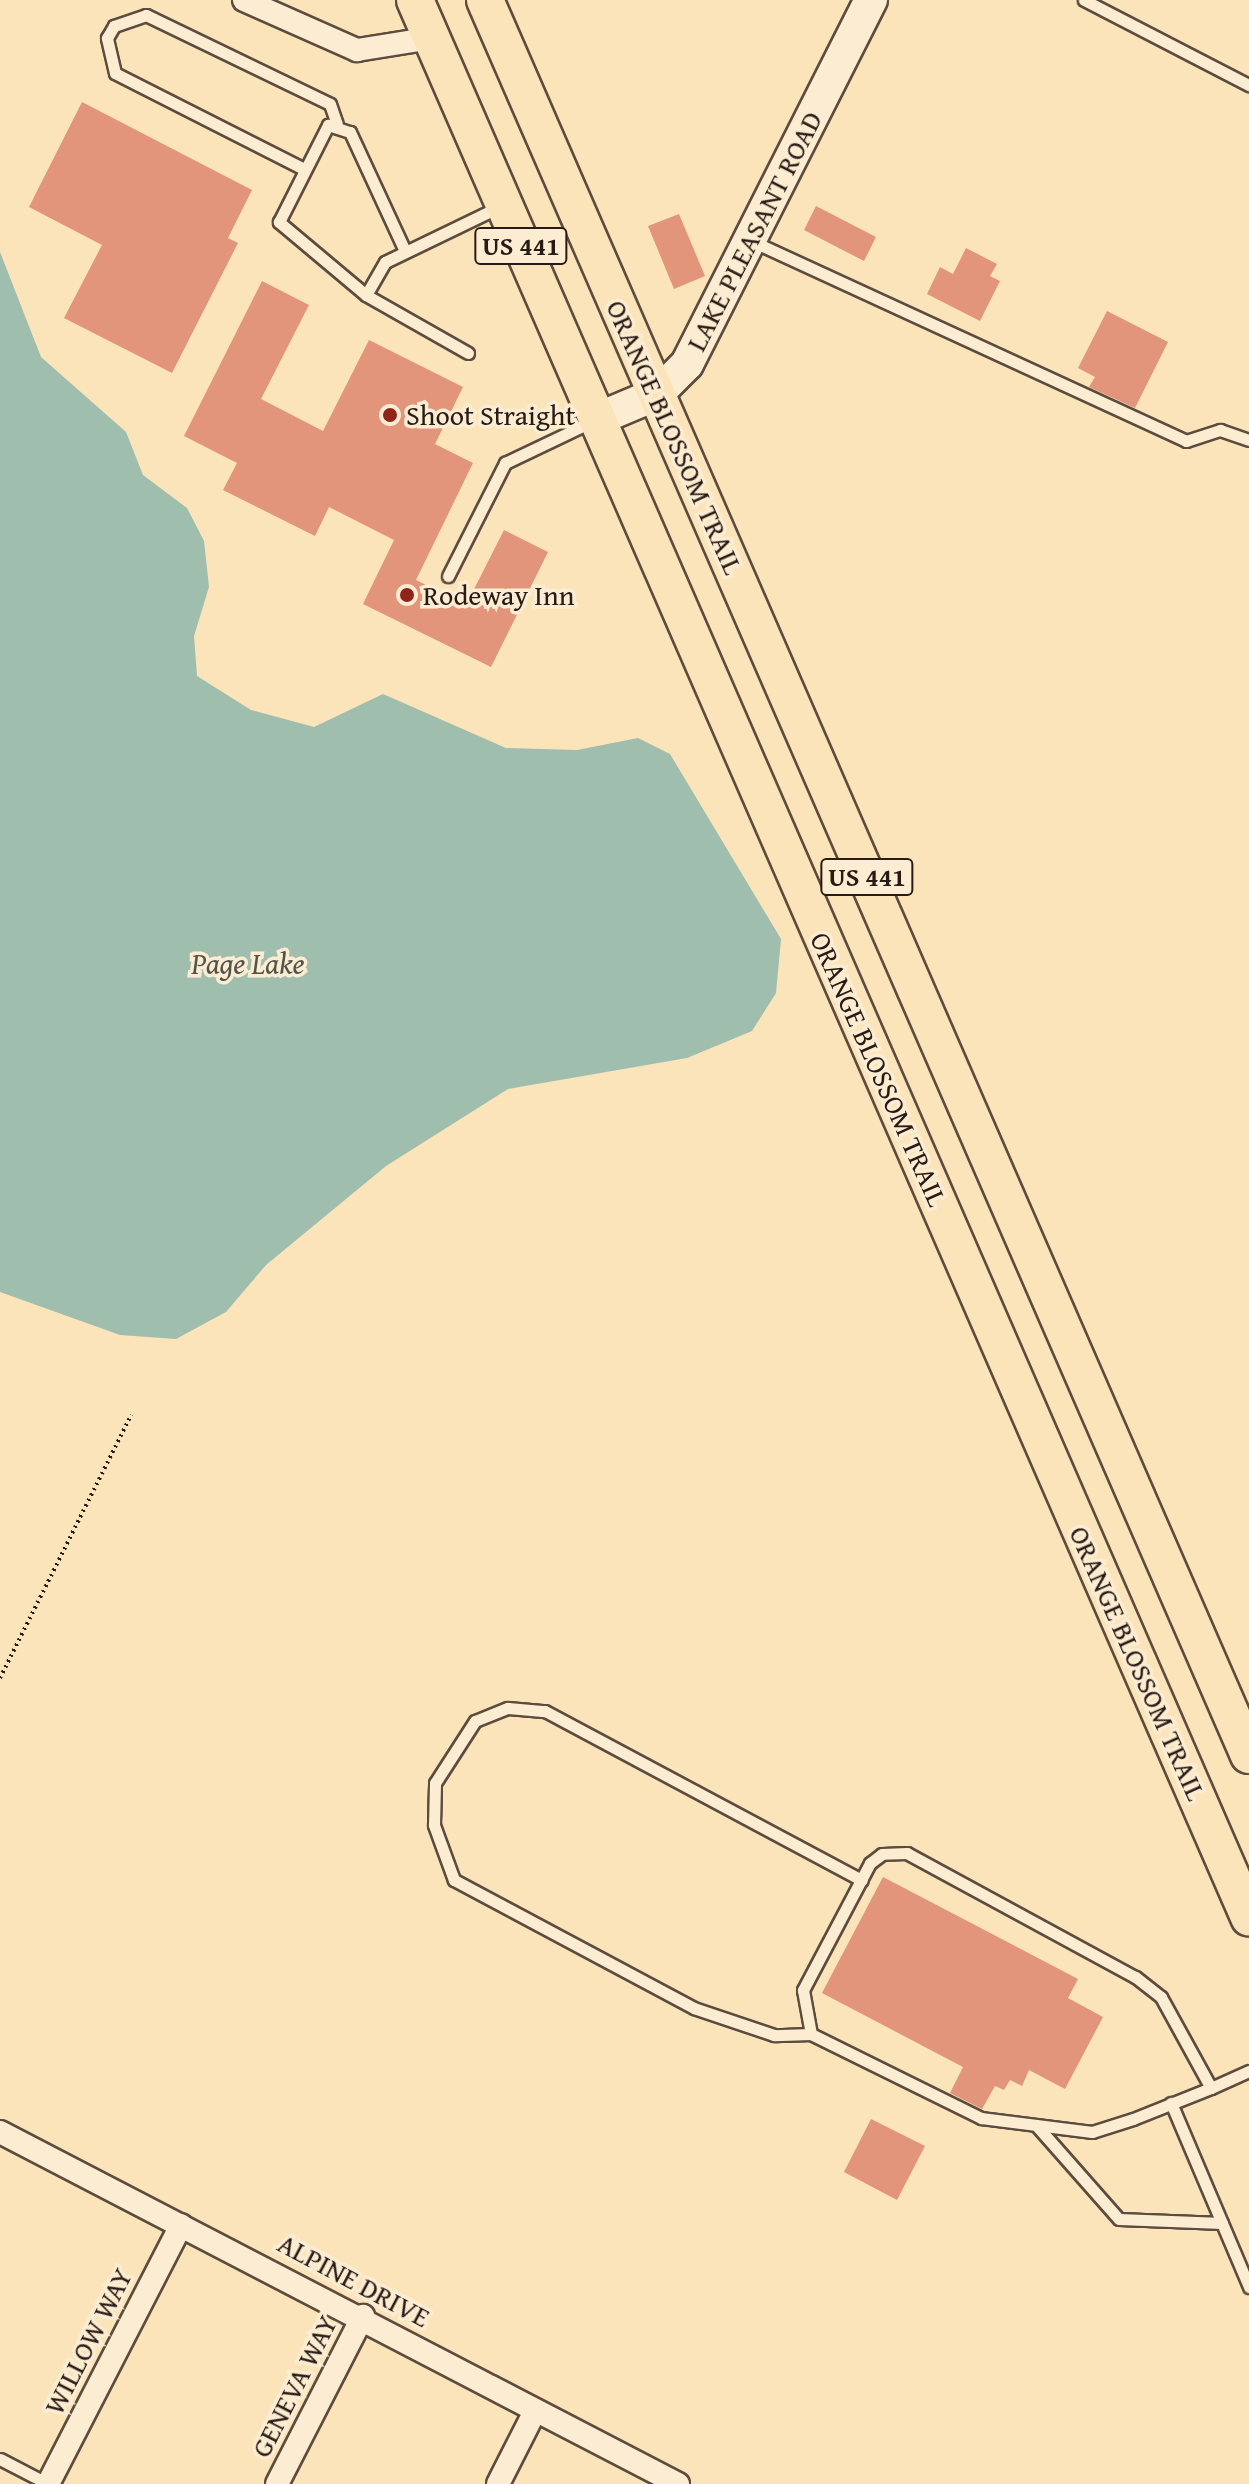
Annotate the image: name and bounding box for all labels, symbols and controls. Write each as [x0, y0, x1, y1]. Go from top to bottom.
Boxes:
street label: LAKE PLEASANT ROAD [679, 106, 829, 356]
road number: US 441 [473, 224, 569, 268]
street label: ORANGE BLOSSOM TRAIL [599, 295, 751, 579]
place label: Shoot Straight [406, 398, 575, 432]
marker: Shoot Straight [381, 406, 399, 424]
place label: Rodeway Inn [423, 578, 574, 612]
marker: Rodeway Inn [398, 586, 416, 604]
road number: US 441 [819, 855, 915, 899]
street label: ORANGE BLOSSOM TRAIL [803, 927, 955, 1211]
water label: Page Lake [191, 945, 305, 981]
street label: ORANGE BLOSSOM TRAIL [1062, 1521, 1214, 1805]
street label: ALPINE DRIVE [272, 2226, 436, 2334]
street label: WILLOW WAY [37, 2262, 139, 2420]
street label: GENEVA WAY [244, 2309, 344, 2463]

